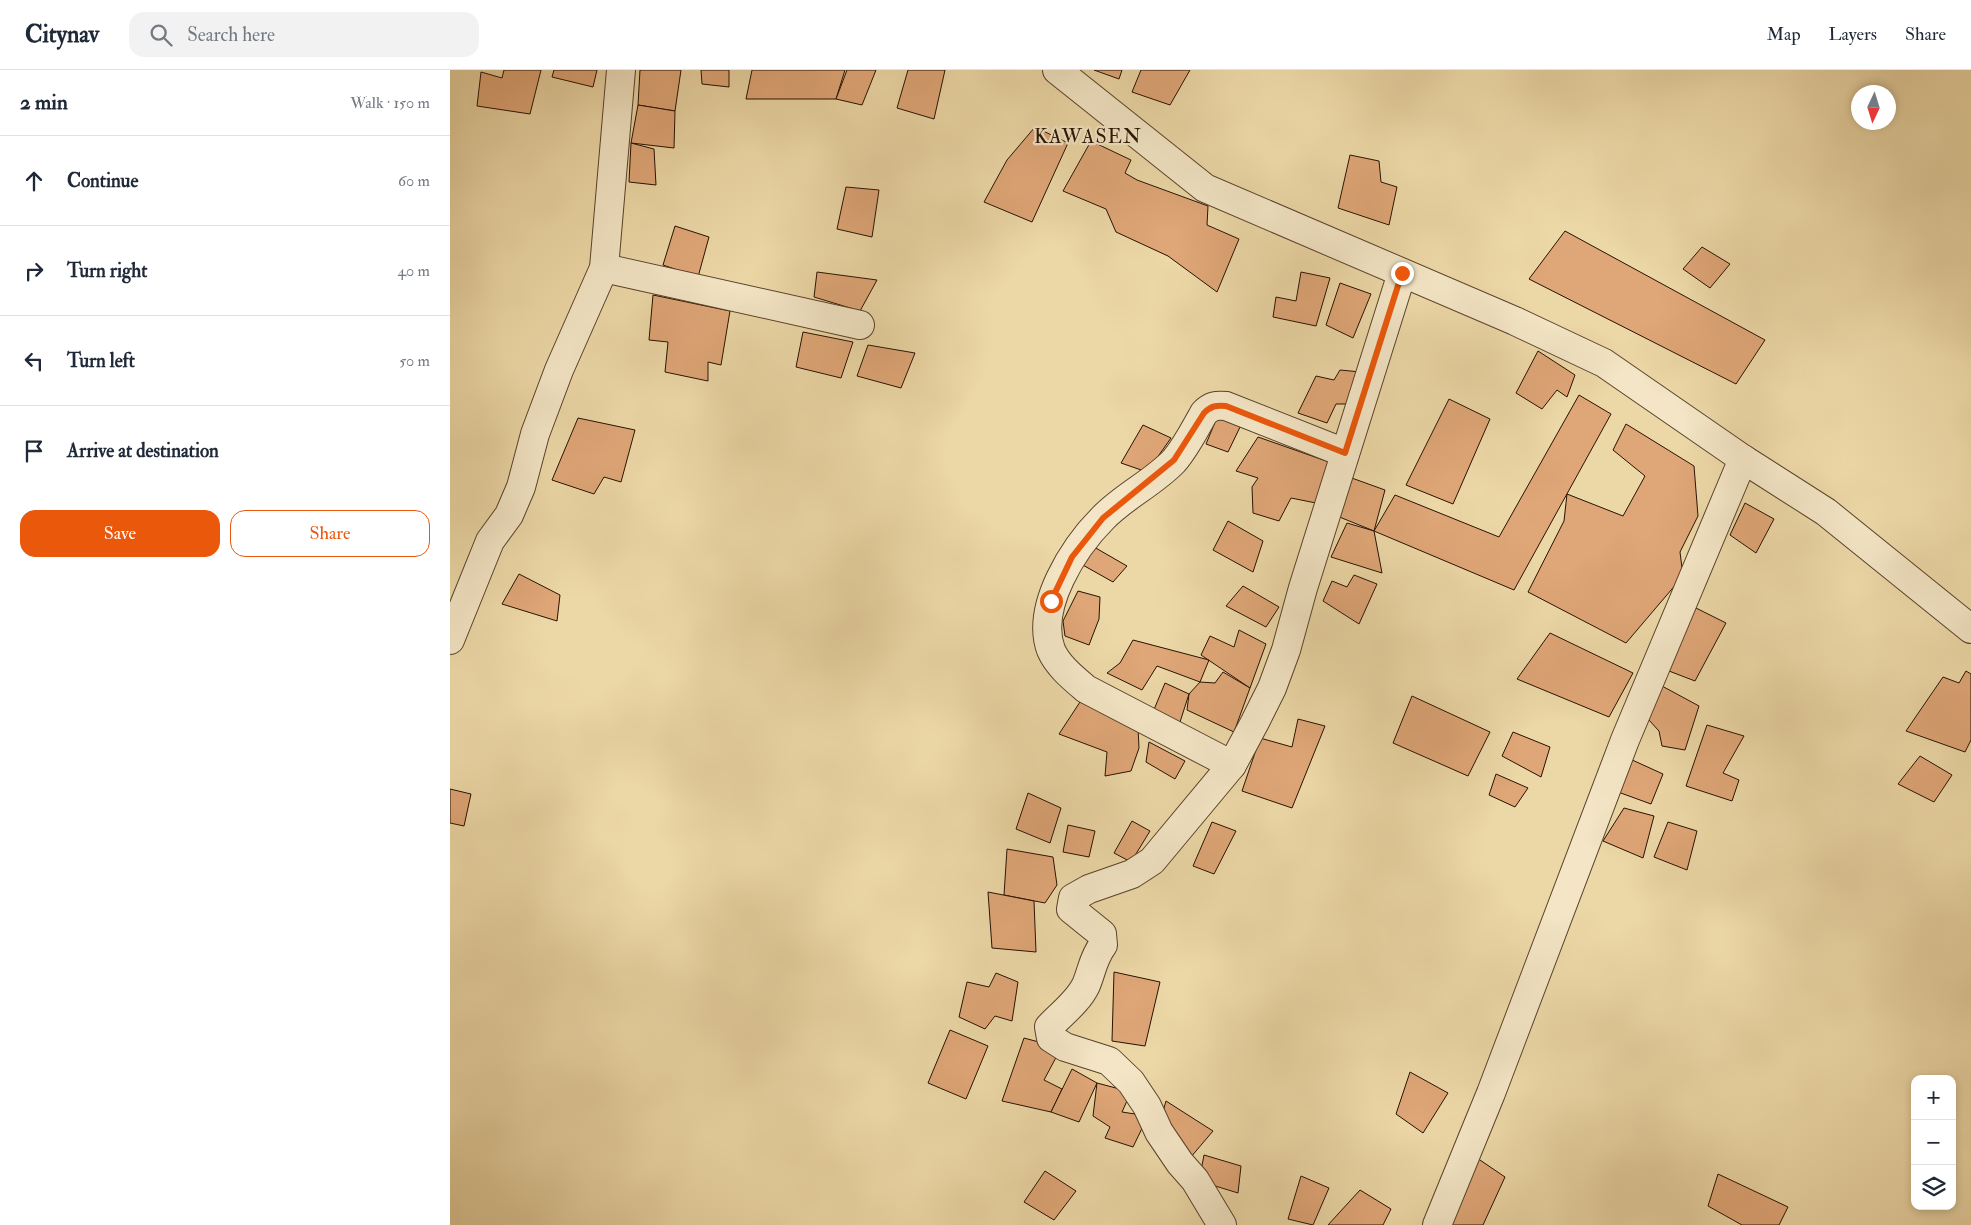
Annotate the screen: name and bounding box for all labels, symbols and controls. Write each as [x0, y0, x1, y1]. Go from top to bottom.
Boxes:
search box [129, 12, 479, 57]
text: Citynav [25, 19, 99, 50]
icon: search [147, 21, 175, 49]
text: Search here [187, 23, 275, 47]
text: Map [1767, 23, 1801, 46]
text: Layers [1829, 23, 1877, 46]
text: Share [1905, 23, 1946, 46]
north arrow [1851, 85, 1896, 130]
text: 2 min [20, 89, 68, 116]
text: Walk · 150 m [350, 93, 430, 113]
district label: KAWASEN [1034, 124, 1142, 149]
icon: ahead [20, 167, 48, 195]
text: Continue [67, 169, 138, 193]
text: 60 m [398, 171, 430, 191]
icon: right [20, 257, 48, 285]
text: Turn right [67, 259, 147, 283]
text: 40 m [397, 261, 430, 281]
route end [1391, 262, 1414, 285]
icon: left [20, 347, 48, 375]
text: Turn left [67, 349, 135, 373]
text: 50 m [399, 351, 430, 371]
icon: arrive [20, 437, 48, 465]
text: Arrive at destination [67, 439, 219, 463]
button: Save [20, 510, 220, 557]
button: Share [230, 510, 430, 557]
route start [1040, 590, 1063, 613]
map controls [1911, 1075, 1956, 1210]
button: + [1911, 1075, 1956, 1120]
button: − [1911, 1120, 1956, 1165]
button: layers [1911, 1165, 1956, 1210]

